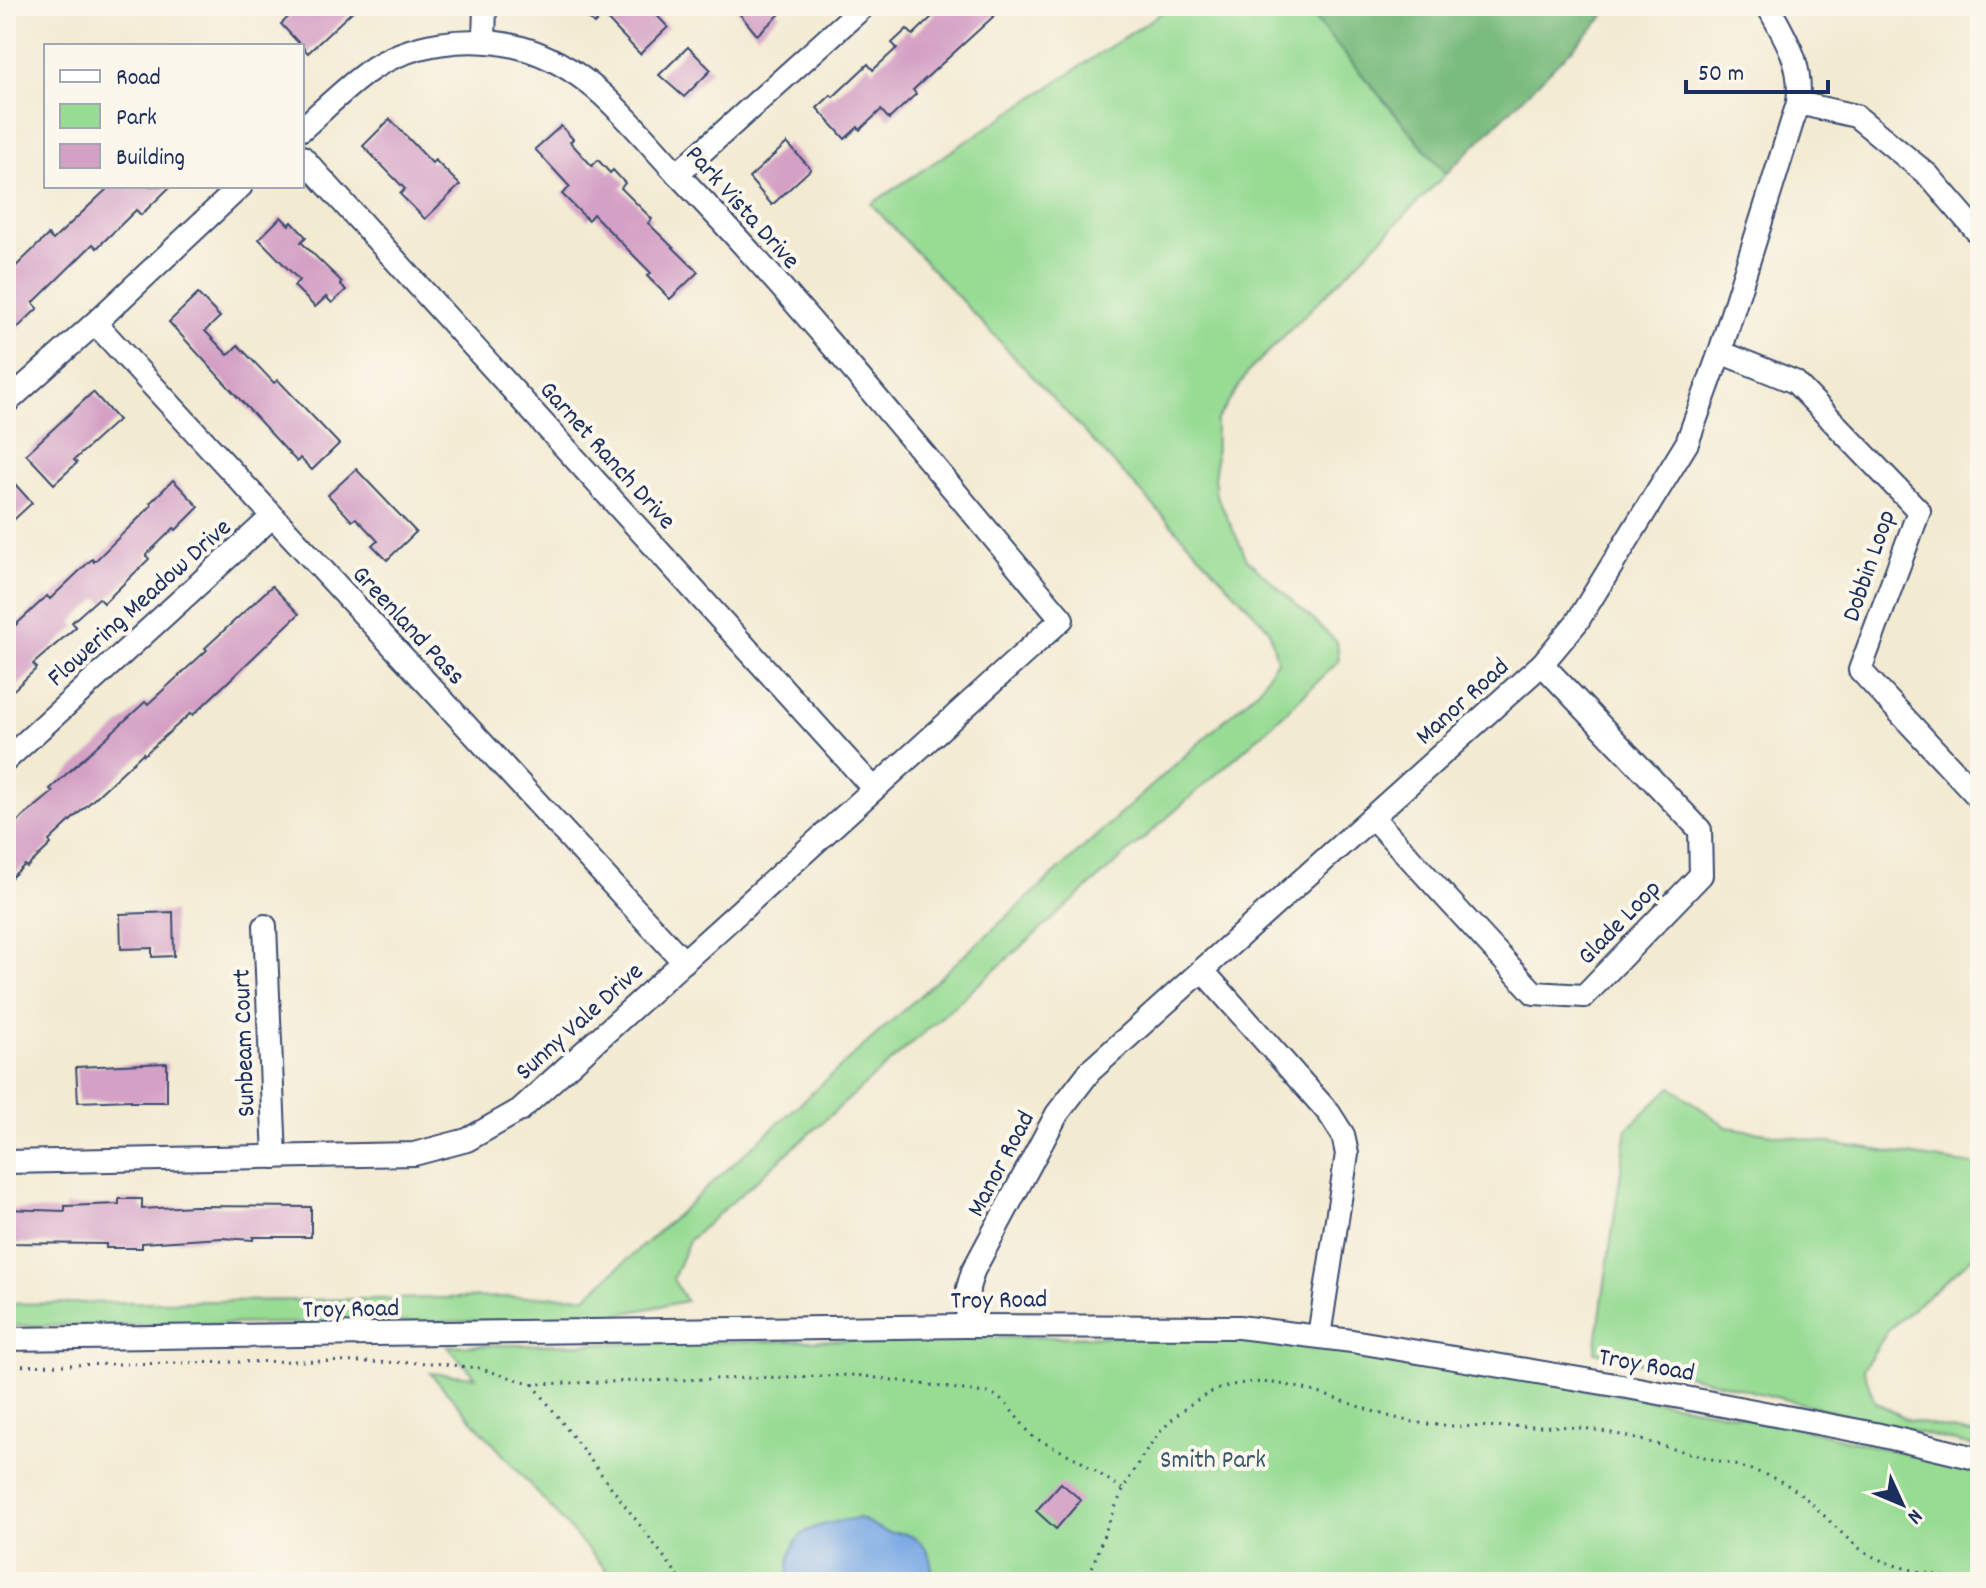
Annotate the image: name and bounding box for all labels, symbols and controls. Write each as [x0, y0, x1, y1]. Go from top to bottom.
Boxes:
legend [44, 44, 304, 188]
scale bar [1686, 44, 1828, 94]
text: 50 m [1698, 58, 1744, 92]
text: Road [116, 62, 161, 96]
text: Park [116, 102, 157, 136]
street label: Park Vista Drive [675, 138, 807, 279]
text: Building [116, 142, 185, 176]
street label: Garnet Ranch Drive [529, 374, 683, 539]
street label: Dobbin Loop [1834, 505, 1907, 627]
street label: Flowering Meadow Drive [40, 511, 241, 697]
street label: Greenland Pass [342, 558, 473, 695]
street label: Manor Road [1408, 650, 1519, 755]
street label: Glade Loop [1570, 872, 1671, 975]
street label: Sunny Vale Drive [508, 955, 653, 1090]
street label: Sunbeam Court [224, 968, 267, 1118]
street label: Manor Road [959, 1105, 1045, 1224]
street label: Troy Road [950, 1282, 1048, 1321]
street label: Troy Road [302, 1291, 400, 1330]
street label: Troy Road [1596, 1340, 1697, 1393]
park label: Smith Park [1160, 1443, 1266, 1480]
north arrow [1862, 1464, 1942, 1544]
text: N [1899, 1501, 1929, 1530]

